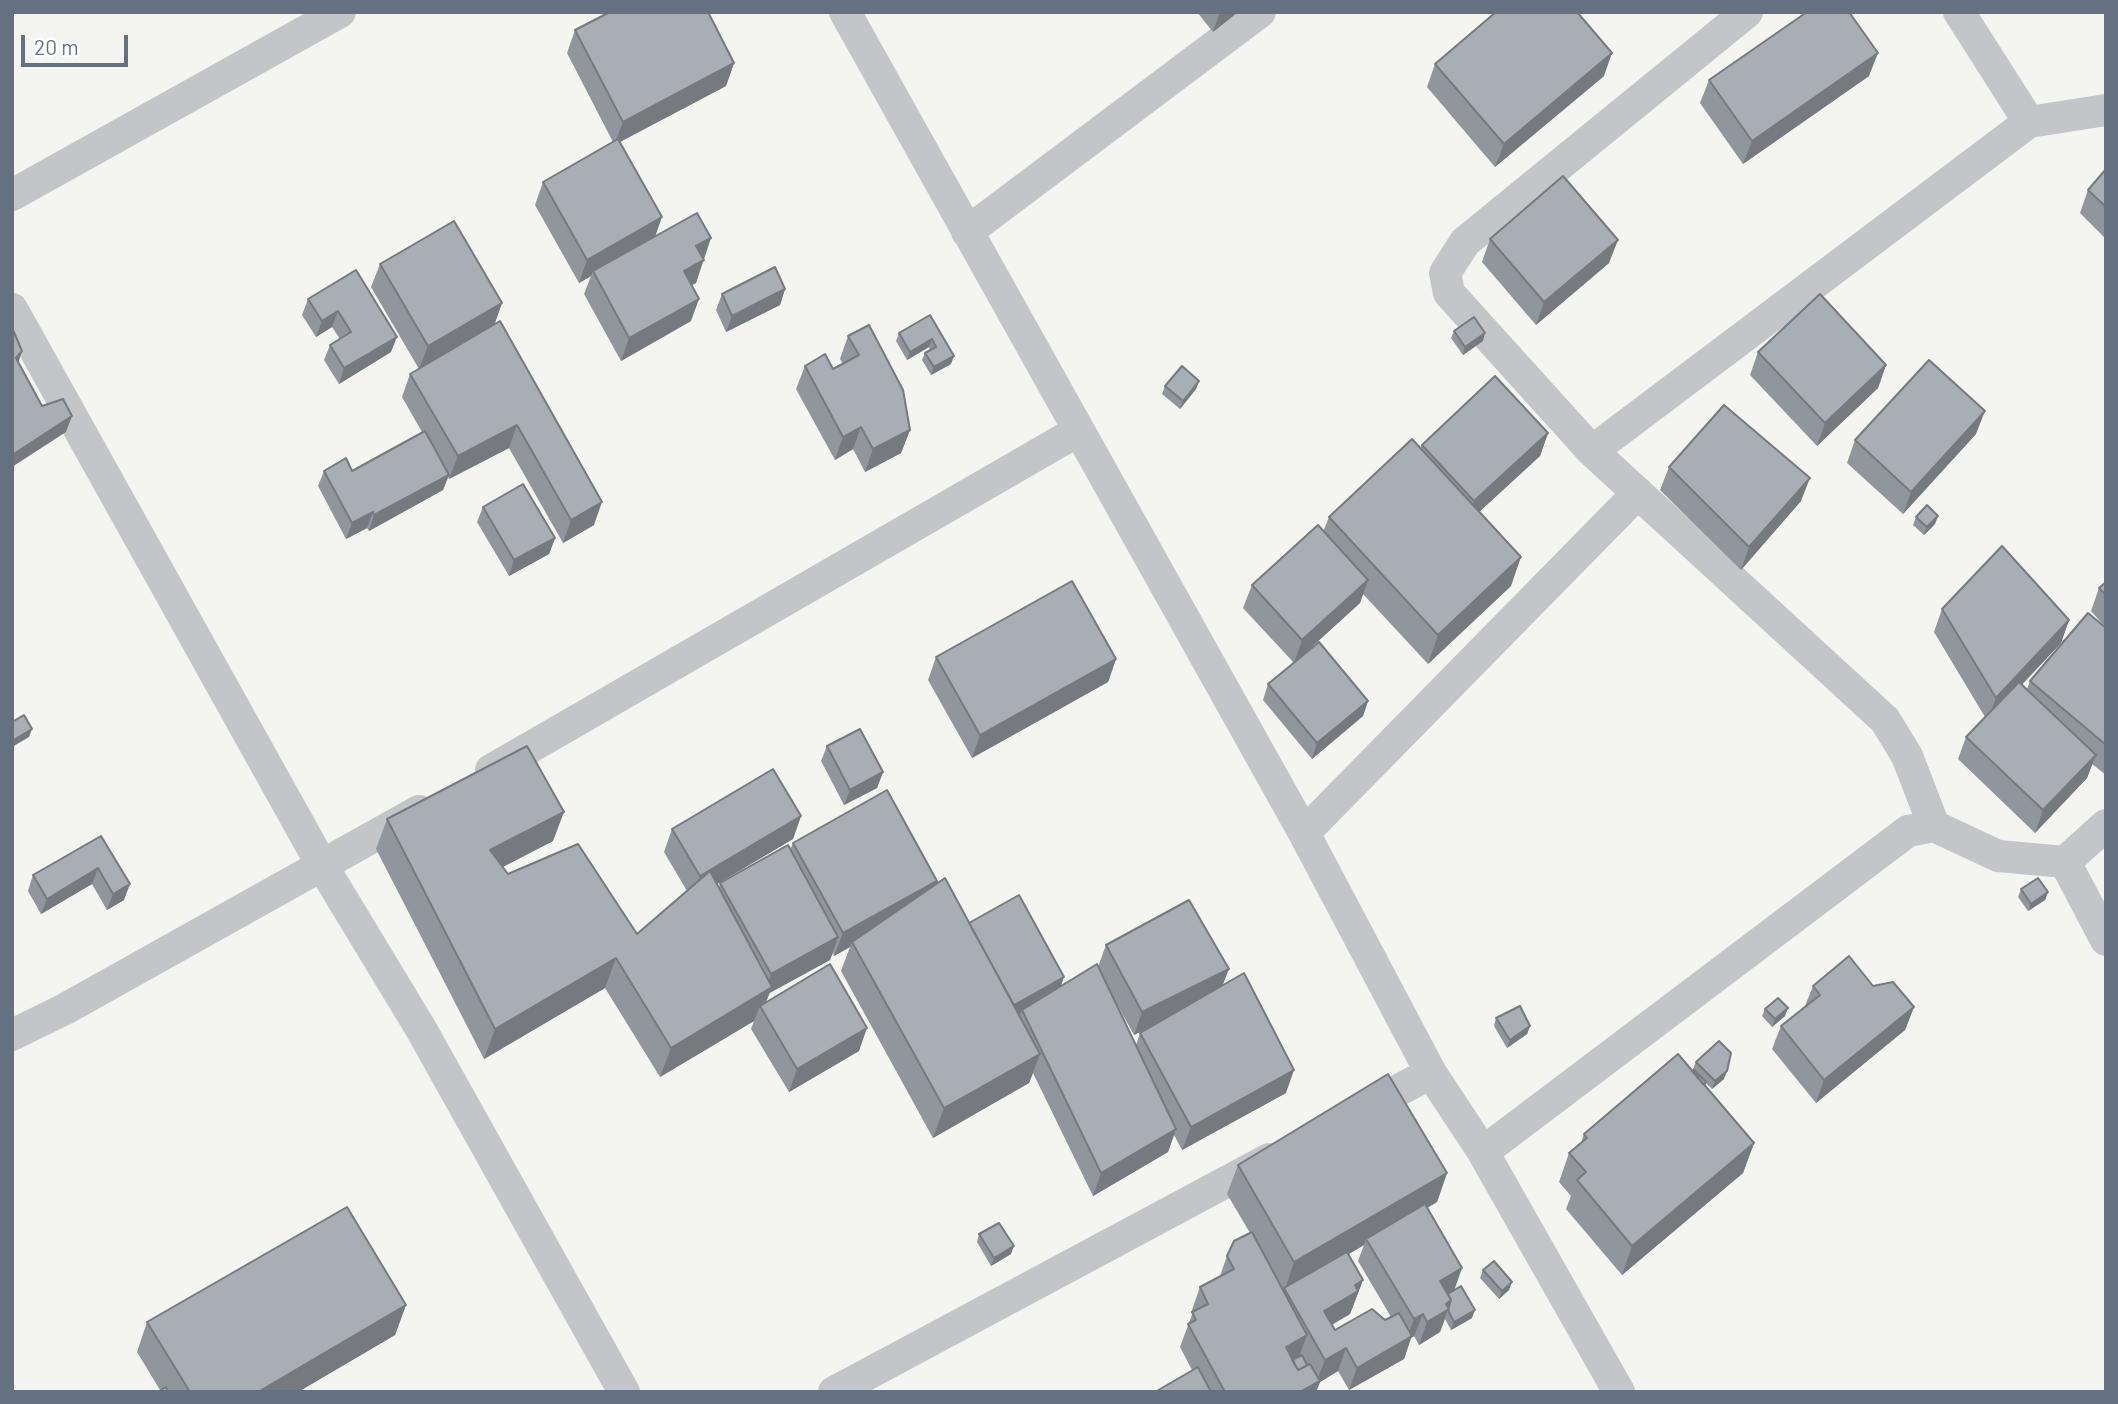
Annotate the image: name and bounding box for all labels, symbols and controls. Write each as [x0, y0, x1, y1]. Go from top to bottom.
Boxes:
scale bar [24, 21, 131, 65]
text: 20 m [34, 34, 79, 59]

